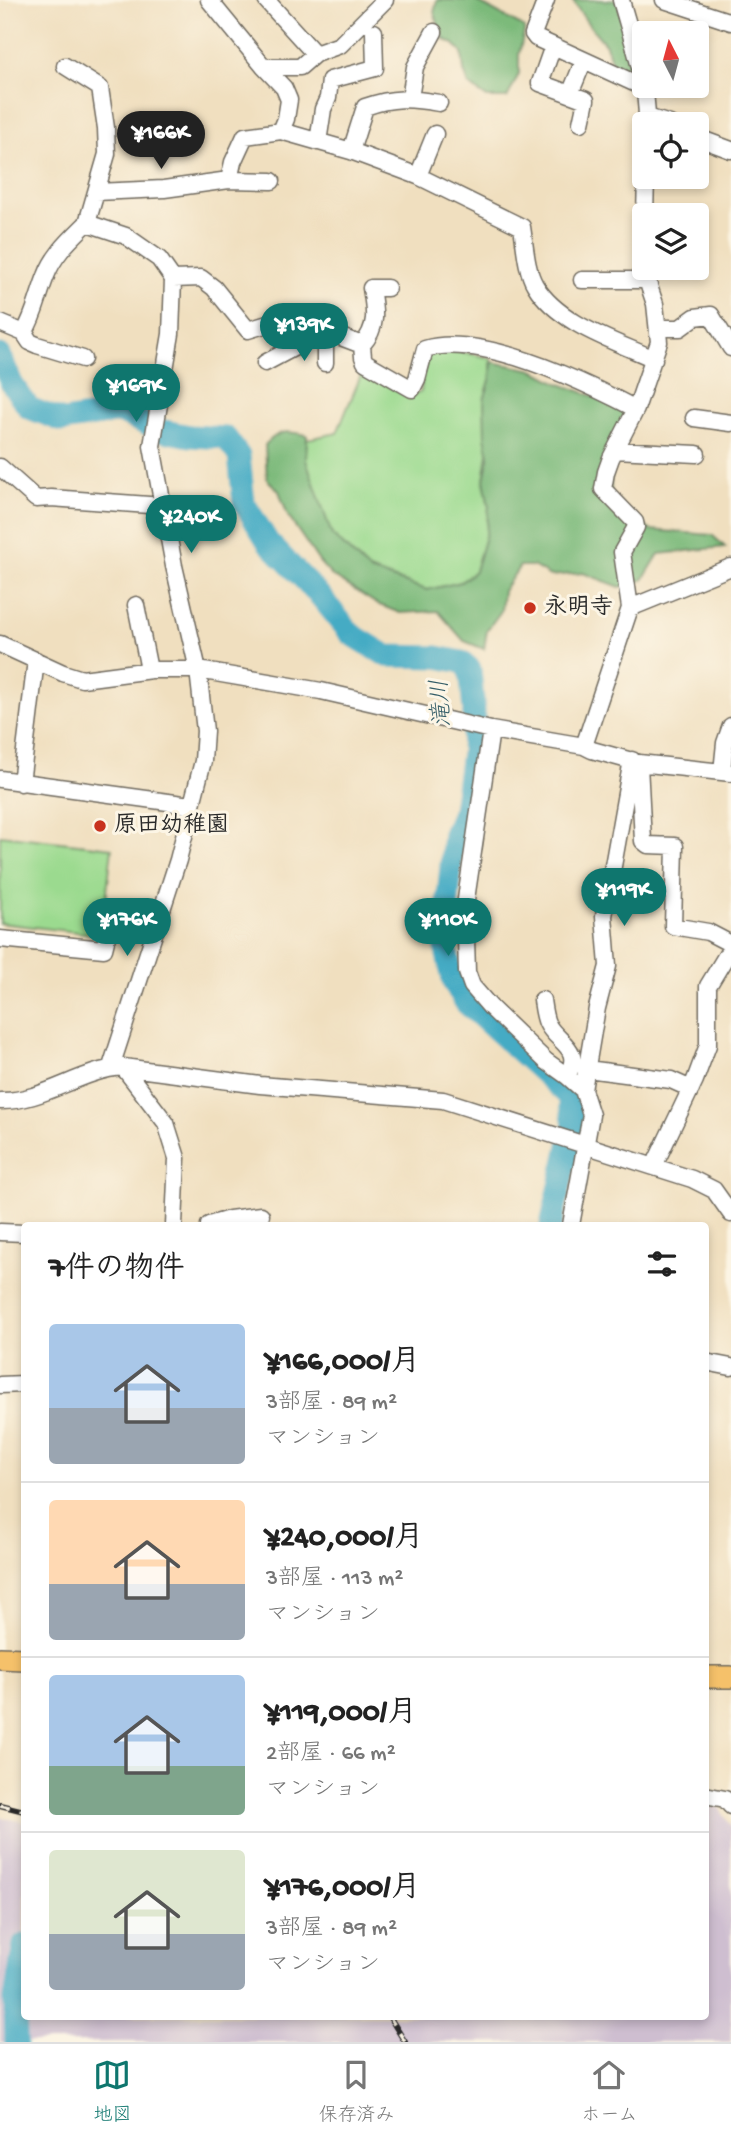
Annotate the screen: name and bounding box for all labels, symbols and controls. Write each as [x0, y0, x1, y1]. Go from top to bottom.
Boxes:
north arrow [632, 21, 709, 98]
map controls [632, 21, 709, 280]
pin: ¥166K [112, 111, 210, 171]
button: locate [632, 112, 709, 189]
text: ¥166K [133, 120, 189, 147]
button: layers [632, 203, 709, 280]
pin: ¥139K [255, 304, 353, 363]
text: ¥139K [276, 312, 332, 339]
pin: ¥169K [87, 364, 185, 424]
text: ¥169K [108, 373, 164, 400]
pin: ¥240K [142, 496, 240, 555]
text: ¥240K [162, 504, 220, 531]
place label: 永明寺 [544, 594, 613, 622]
marker: 永明寺 [522, 600, 538, 616]
water label: 滝川 [426, 678, 459, 728]
place label: 原田幼稚園 [114, 812, 229, 840]
marker: 原田幼稚園 [92, 818, 108, 834]
pin: ¥119K [575, 869, 673, 928]
text: ¥119K [597, 877, 651, 904]
pin: ¥176K [78, 898, 176, 958]
pin: ¥110K [399, 898, 497, 958]
text: ¥176K [99, 907, 155, 934]
text: ¥110K [421, 907, 475, 934]
icon: filters [643, 1245, 681, 1283]
text: 7件の物件 [49, 1253, 185, 1288]
text: ¥166,000/月 [266, 1346, 420, 1381]
icon: home [105, 1352, 189, 1436]
text: 3部屋 · 89 m² [266, 1390, 397, 1417]
text: マンション [266, 1426, 380, 1453]
text: ¥240,000/月 [266, 1522, 424, 1557]
icon: home [105, 1528, 189, 1612]
text: 3部屋 · 113 m² [266, 1566, 403, 1593]
text: マンション [266, 1602, 380, 1629]
text: ¥119,000/月 [266, 1697, 417, 1732]
icon: home [105, 1703, 189, 1787]
text: 2部屋 · 66 m² [266, 1741, 396, 1768]
text: マンション [266, 1777, 380, 1804]
text: ¥176,000/月 [266, 1872, 421, 1907]
icon: home [105, 1878, 189, 1962]
text: 3部屋 · 89 m² [266, 1916, 397, 1943]
text: マンション [266, 1952, 380, 1979]
tab: 地図 [93, 2056, 131, 2128]
tab: 保存済み [318, 2056, 394, 2128]
tab: ホーム [581, 2056, 638, 2128]

